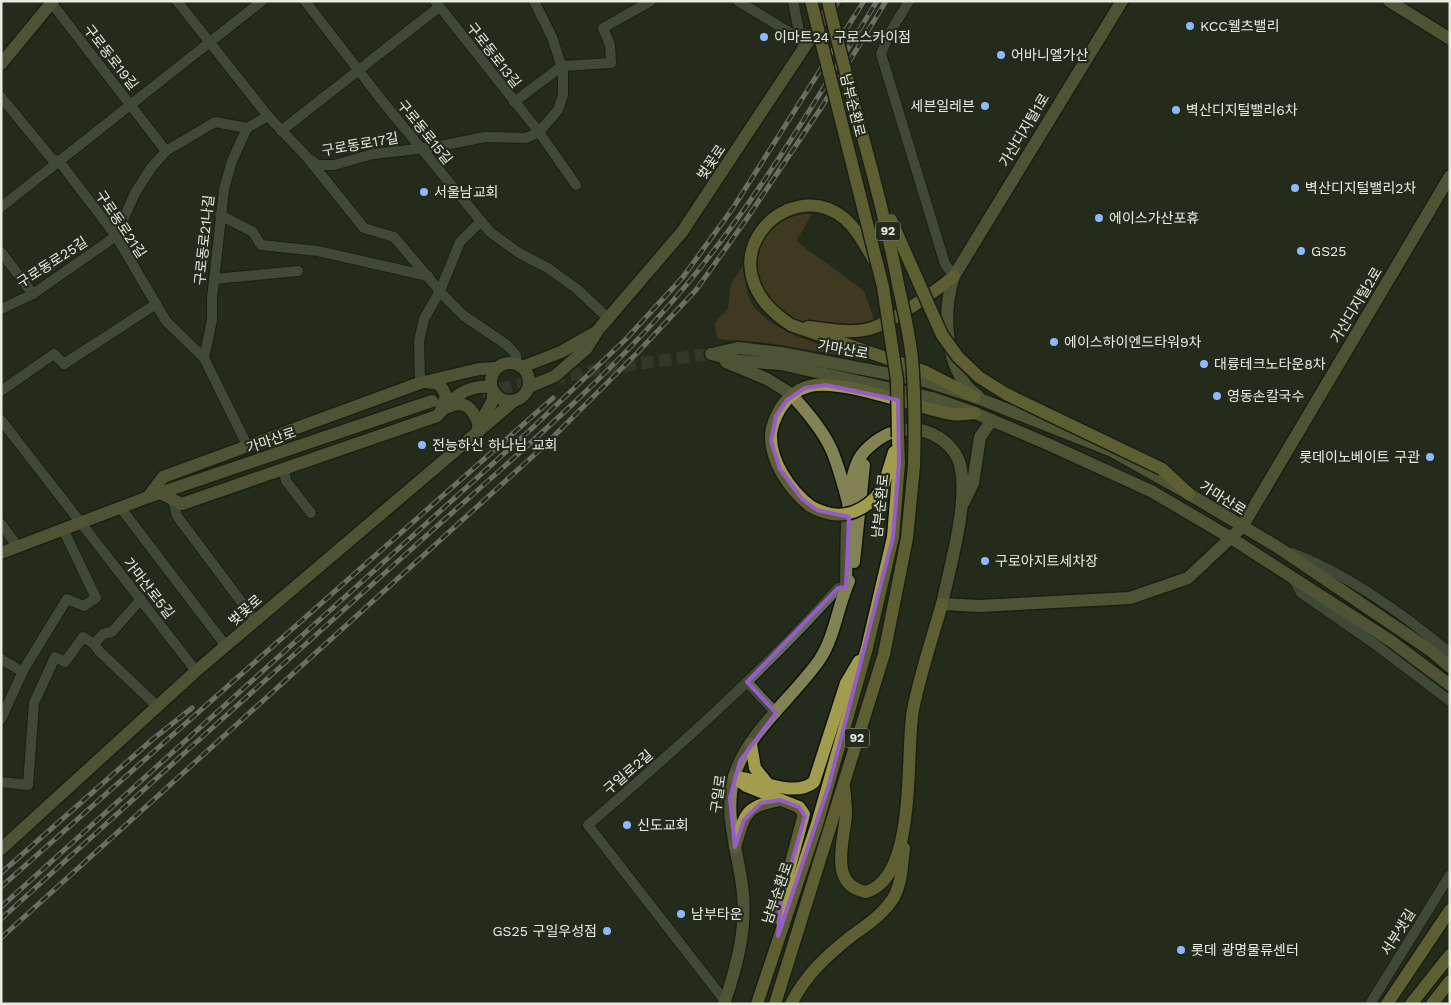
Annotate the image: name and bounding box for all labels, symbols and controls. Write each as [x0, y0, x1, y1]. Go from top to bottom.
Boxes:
place label: KCC웰츠밸리 [1200, 18, 1280, 34]
street label: 구로동로13길 [464, 19, 524, 91]
marker: KCC웰츠밸리 [1184, 20, 1196, 32]
street label: 구로동로19길 [81, 21, 141, 93]
place label: 이마트24 구로스카이점 [774, 29, 911, 45]
marker: 이마트24 구로스카이점 [758, 31, 770, 43]
place label: 어바니엘가산 [1011, 47, 1088, 63]
marker: 어바니엘가산 [995, 49, 1007, 61]
street label: 남부순환로 [837, 72, 869, 138]
street label: 가산디지털1로 [996, 90, 1052, 170]
street label: 구로동로15길 [394, 97, 456, 167]
place label: 세븐일레븐 [911, 98, 975, 114]
marker: 세븐일레븐 [979, 100, 991, 112]
place label: 벽산디지털밸리6차 [1186, 102, 1298, 118]
marker: 벽산디지털밸리6차 [1170, 104, 1182, 116]
street label: 구로동로17길 [320, 129, 400, 159]
street label: 벚꽃로 [694, 141, 729, 182]
place label: 벽산디지털밸리2차 [1305, 180, 1416, 196]
marker: 벽산디지털밸리2차 [1289, 182, 1301, 194]
place label: 서울남교회 [434, 184, 498, 200]
marker: 서울남교회 [418, 186, 430, 198]
street label: 구로동로21길 [93, 187, 149, 261]
street label: 구로동로21나길 [191, 194, 217, 286]
place label: 에이스가산포휴 [1109, 210, 1199, 226]
marker: 에이스가산포휴 [1093, 212, 1105, 224]
road number: 92 [876, 222, 900, 240]
street label: 구로동로25길 [14, 233, 90, 291]
place label: GS25 [1311, 243, 1346, 259]
marker: GS25 [1295, 245, 1307, 257]
street label: 가산디지털2로 [1327, 264, 1385, 346]
place label: 에이스하이엔드타워9차 [1064, 334, 1202, 350]
marker: 에이스하이엔드타워9차 [1048, 336, 1060, 348]
street label: 가마산로 [816, 337, 870, 361]
place label: 대륭테크노타운8차 [1214, 356, 1326, 372]
marker: 대륭테크노타운8차 [1198, 358, 1210, 370]
place label: 영동손칼국수 [1227, 388, 1304, 404]
marker: 영동손칼국수 [1211, 390, 1223, 402]
street label: 가마산로 [244, 424, 298, 456]
place label: 전능하신 하나님 교회 [432, 437, 557, 453]
marker: 전능하신 하나님 교회 [416, 439, 428, 451]
place label: 롯데이노베이트 구관 [1299, 449, 1420, 465]
marker: 롯데이노베이트 구관 [1424, 451, 1436, 463]
street label: 남부순환로 [869, 473, 891, 539]
street label: 가마산로 [1197, 478, 1249, 518]
place label: 구로아지트세차장 [995, 553, 1098, 569]
street label: 가마산로5길 [120, 554, 178, 622]
marker: 구로아지트세차장 [979, 555, 991, 567]
street label: 벚꽃로 [225, 591, 265, 629]
road number: 92 [844, 728, 870, 748]
street label: 구일로2길 [600, 746, 656, 798]
street label: 구일로 [707, 774, 729, 814]
place label: 신도교회 [637, 817, 689, 833]
marker: 신도교회 [621, 819, 633, 831]
street label: 남부순환로 [759, 860, 795, 926]
place label: 남부타운 [691, 906, 743, 922]
street label: 서부샛길 [1378, 906, 1418, 958]
marker: 남부타운 [675, 908, 687, 920]
place label: GS25 구일우성점 [492, 923, 597, 939]
marker: GS25 구일우성점 [601, 925, 613, 937]
place label: 롯데 광명물류센터 [1191, 942, 1299, 958]
marker: 롯데 광명물류센터 [1175, 944, 1187, 956]

